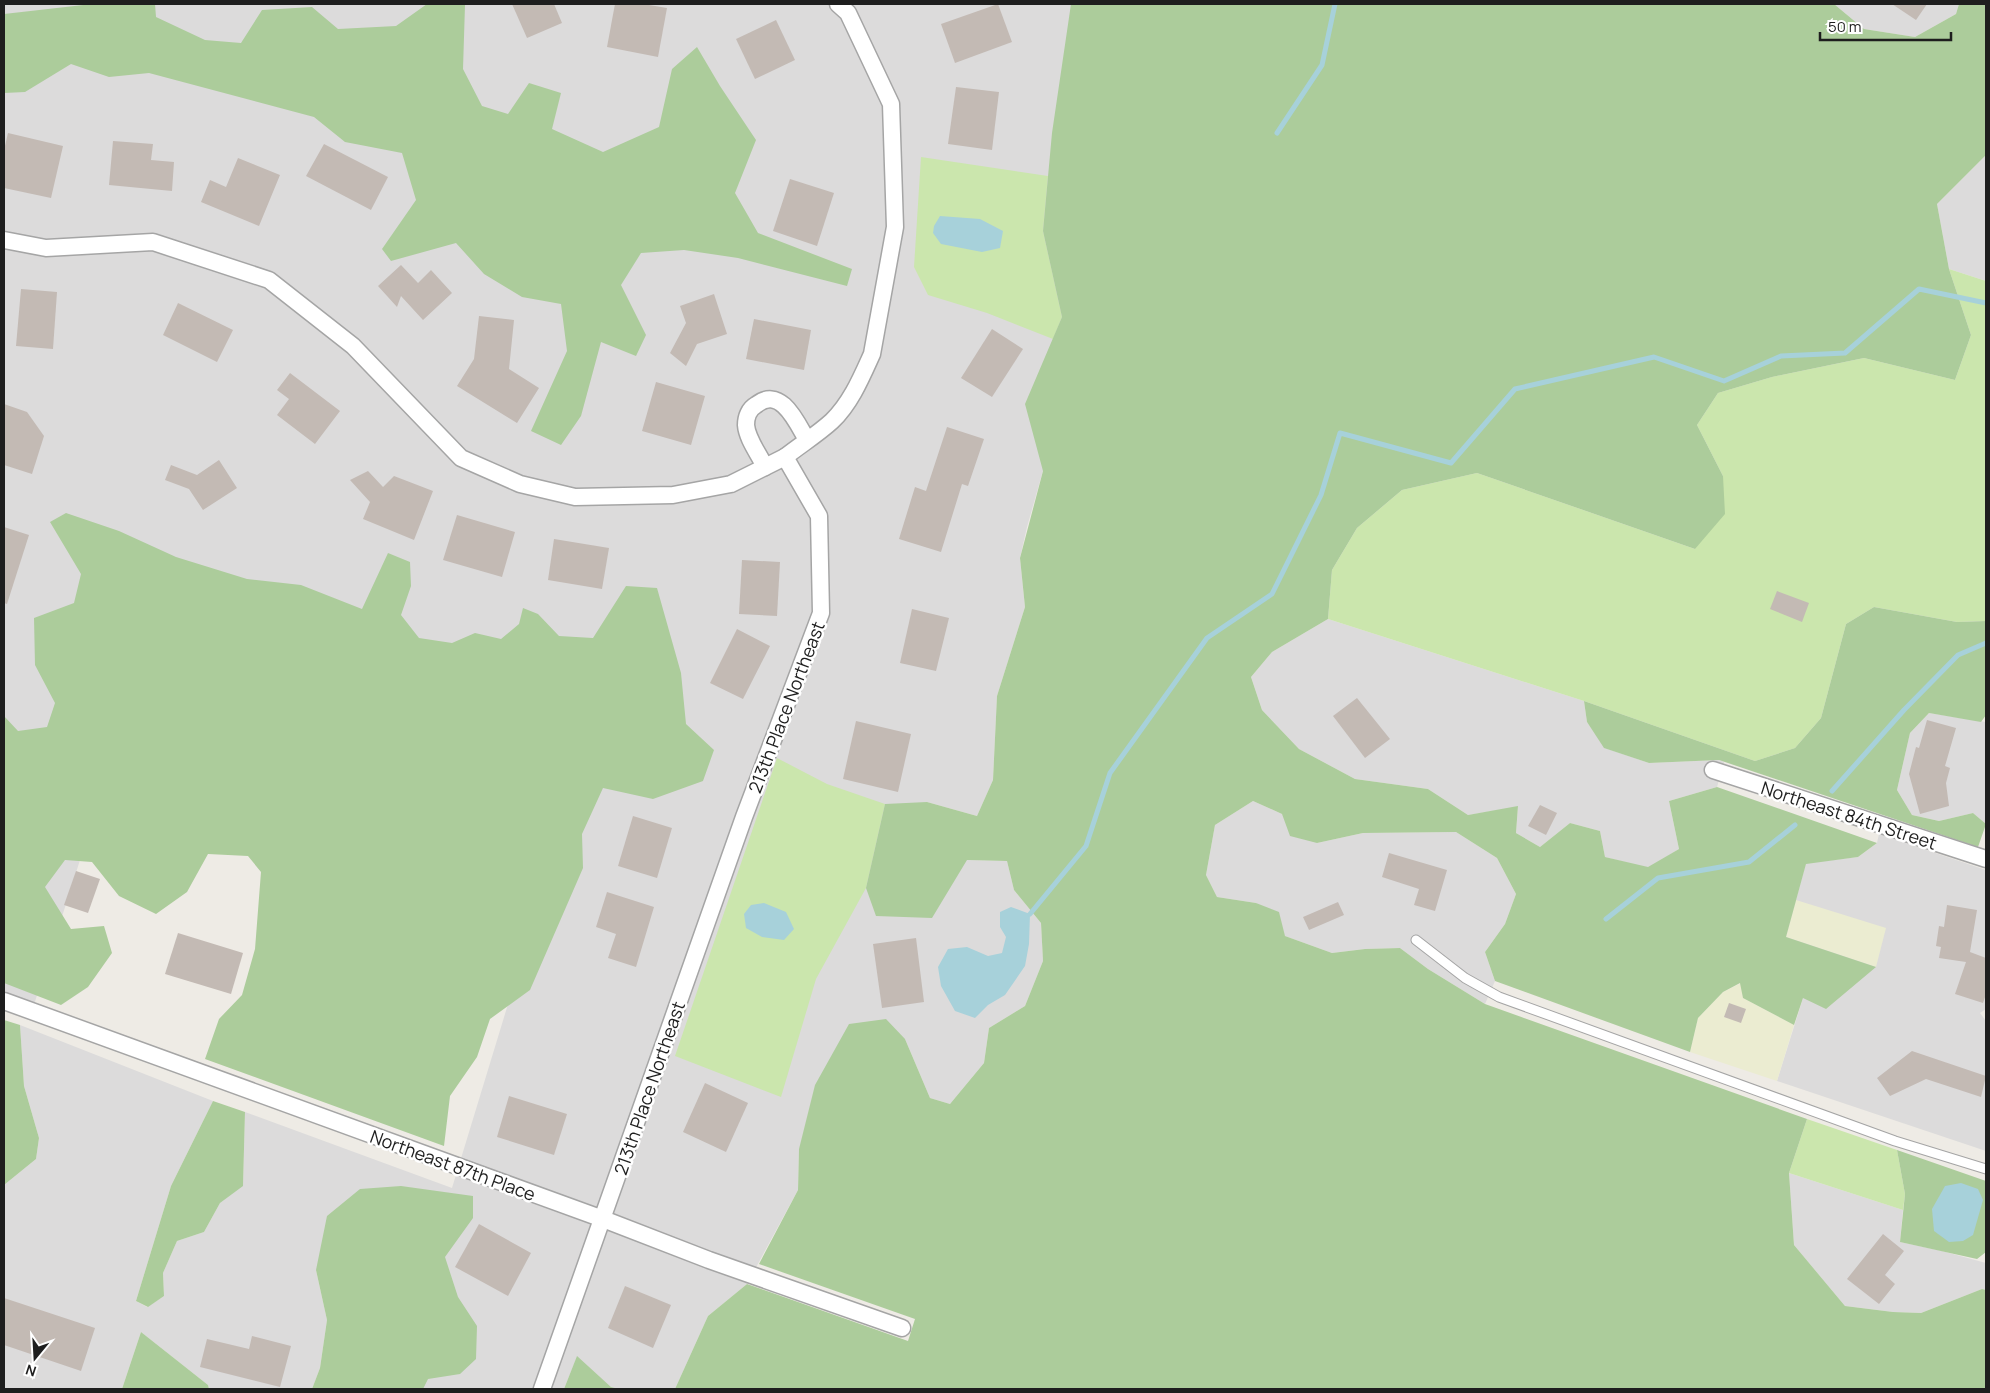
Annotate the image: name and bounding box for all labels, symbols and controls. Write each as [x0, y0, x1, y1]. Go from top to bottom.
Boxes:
scale bar [1820, 10, 1951, 42]
text: 50 m [1828, 16, 1862, 37]
street label: 213th Place Northeast [742, 618, 830, 796]
street label: Northeast 84th Street [1758, 775, 1940, 855]
street label: 213th Place Northeast [608, 998, 690, 1178]
street label: Northeast 87th Place [367, 1124, 539, 1206]
north arrow [10, 1333, 60, 1383]
text: N [23, 1360, 39, 1381]

